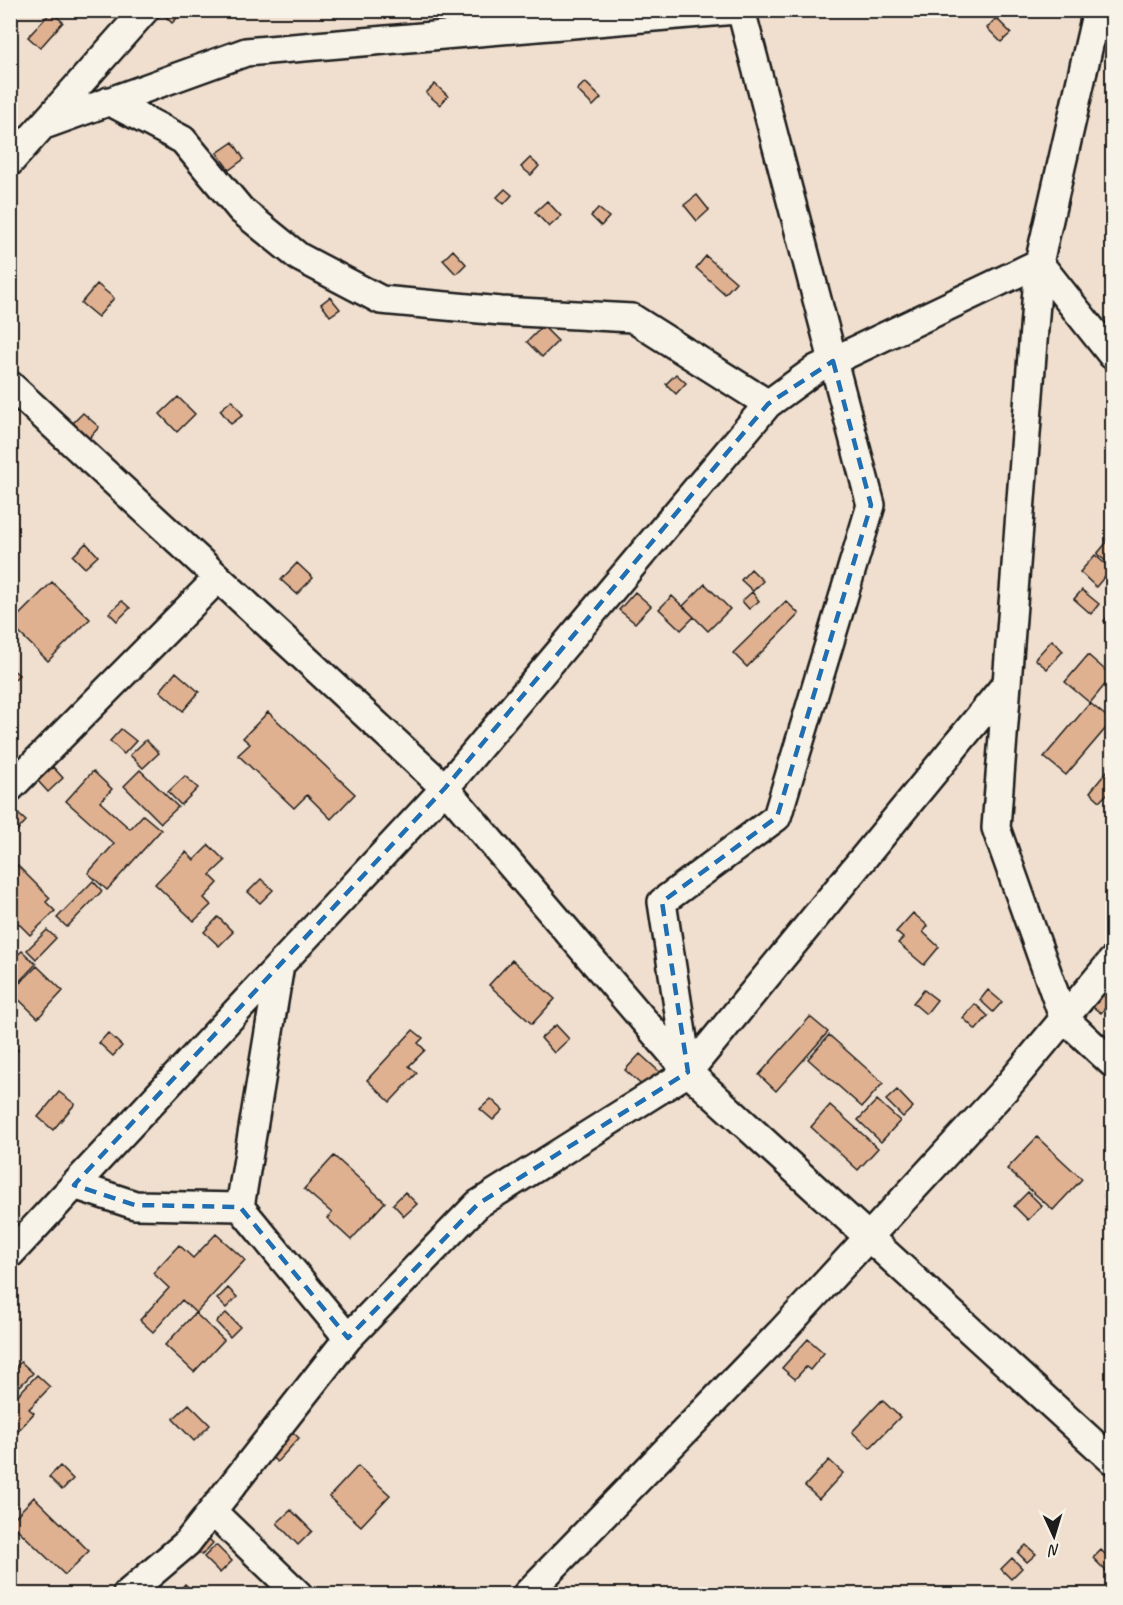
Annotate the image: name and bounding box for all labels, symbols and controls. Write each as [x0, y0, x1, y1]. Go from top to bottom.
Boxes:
north arrow [1024, 1506, 1084, 1566]
text: N [1046, 1540, 1061, 1561]

